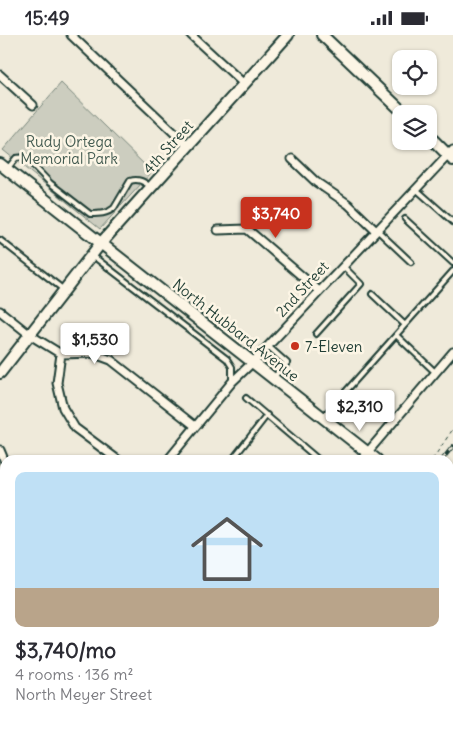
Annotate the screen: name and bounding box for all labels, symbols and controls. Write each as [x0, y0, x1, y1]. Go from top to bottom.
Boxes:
text: 15:49 [25, 6, 70, 30]
map controls [392, 50, 437, 150]
button: locate [392, 50, 437, 95]
button: layers [392, 105, 437, 150]
street label: 4th Street [139, 116, 197, 178]
park label: Rudy Ortega Memorial Park [20, 132, 118, 168]
pin: $3,740 [235, 197, 317, 239]
text: $3,740 [252, 203, 300, 223]
street label: 2nd Street [271, 257, 333, 321]
street label: North Hubbard Avenue [169, 275, 303, 385]
pin: $1,530 [54, 323, 136, 365]
text: $1,530 [71, 329, 119, 349]
place label: 7-Eleven [305, 337, 363, 356]
marker: 7-Eleven [289, 340, 301, 352]
pin: $2,310 [319, 389, 401, 432]
text: $2,310 [337, 396, 383, 416]
icon: home [182, 504, 272, 594]
text: $3,740/mo [15, 637, 116, 664]
text: 4 rooms · 136 m² [15, 664, 133, 684]
text: North Meyer Street [15, 684, 152, 704]

